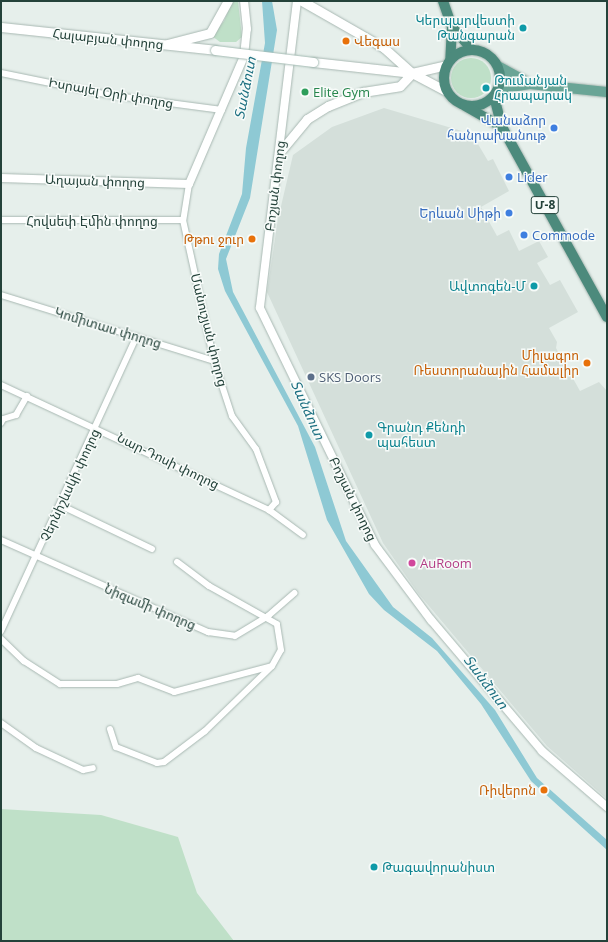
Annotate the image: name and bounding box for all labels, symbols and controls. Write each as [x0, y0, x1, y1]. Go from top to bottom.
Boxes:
place label: Կերպարվեստի Թանգարան [415, 13, 515, 44]
marker: Կերպարվեստի Թանգարան [518, 23, 528, 33]
street label: Հալաբյան փողոց [52, 25, 164, 53]
place label: Վեգաս [354, 33, 400, 49]
marker: Վեգաս [341, 36, 351, 46]
water label: Տանձուտ [231, 55, 259, 121]
place label: Թումանյան Հրապարակ [494, 73, 572, 104]
street label: Իսրայել Օրի փողոց [47, 74, 175, 112]
marker: Թումանյան Հրապարակ [481, 83, 491, 93]
place label: Elite Gym [313, 84, 370, 100]
marker: Elite Gym [300, 87, 310, 97]
place label: Վանաձոր հանրախանութ [447, 113, 546, 144]
marker: Վանաձոր հանրախանութ [549, 123, 559, 133]
street label: Բոշյան փողոց [262, 140, 288, 232]
place label: Lider [517, 169, 548, 185]
street label: Աղայան փողոց [45, 171, 145, 191]
marker: Lider [504, 172, 514, 182]
road number: Մ-8 [530, 195, 560, 215]
place label: Երևան Սիթի [419, 205, 501, 221]
marker: Երևան Սիթի [504, 208, 514, 218]
street label: Հովսեփ Էմին փողոց [26, 213, 158, 229]
place label: Commode [532, 227, 595, 243]
marker: Commode [519, 230, 529, 240]
place label: Թթու ջուր [183, 231, 244, 247]
marker: Թթու ջուր [247, 234, 257, 244]
street label: Մանուշյան փողոց [187, 272, 231, 388]
place label: Ավտոգեն-Մ [449, 278, 526, 294]
marker: Ավտոգեն-Մ [529, 281, 539, 291]
street label: Կոմիտաս փողոց [53, 304, 163, 352]
place label: Միլագրո Ռեստորանային Համալիր [414, 348, 579, 379]
marker: Միլագրո Ռեստորանային Համալիր [582, 358, 592, 368]
place label: SKS Doors [319, 369, 381, 385]
marker: SKS Doors [306, 372, 316, 382]
water label: Տանձուտ [287, 378, 329, 442]
place label: Գրանդ Քենդի պահեստ [377, 420, 466, 451]
street label: Չերնիշևսկի փողոց [37, 426, 103, 544]
street label: Նար-Դոսի փողոց [114, 430, 222, 492]
marker: Գրանդ Քենդի պահեստ [364, 430, 374, 440]
street label: Բոշյան փողոց [326, 454, 380, 544]
place label: AuRoom [420, 555, 472, 571]
marker: AuRoom [407, 558, 417, 568]
street label: Նիզամի փողոց [102, 581, 198, 633]
water label: Տանձուտ [460, 652, 512, 712]
place label: Ռիվերոն [479, 782, 536, 798]
marker: Ռիվերոն [539, 785, 549, 795]
place label: Թագավորանիստ [382, 859, 495, 875]
marker: Թագավորանիստ [369, 862, 379, 872]

